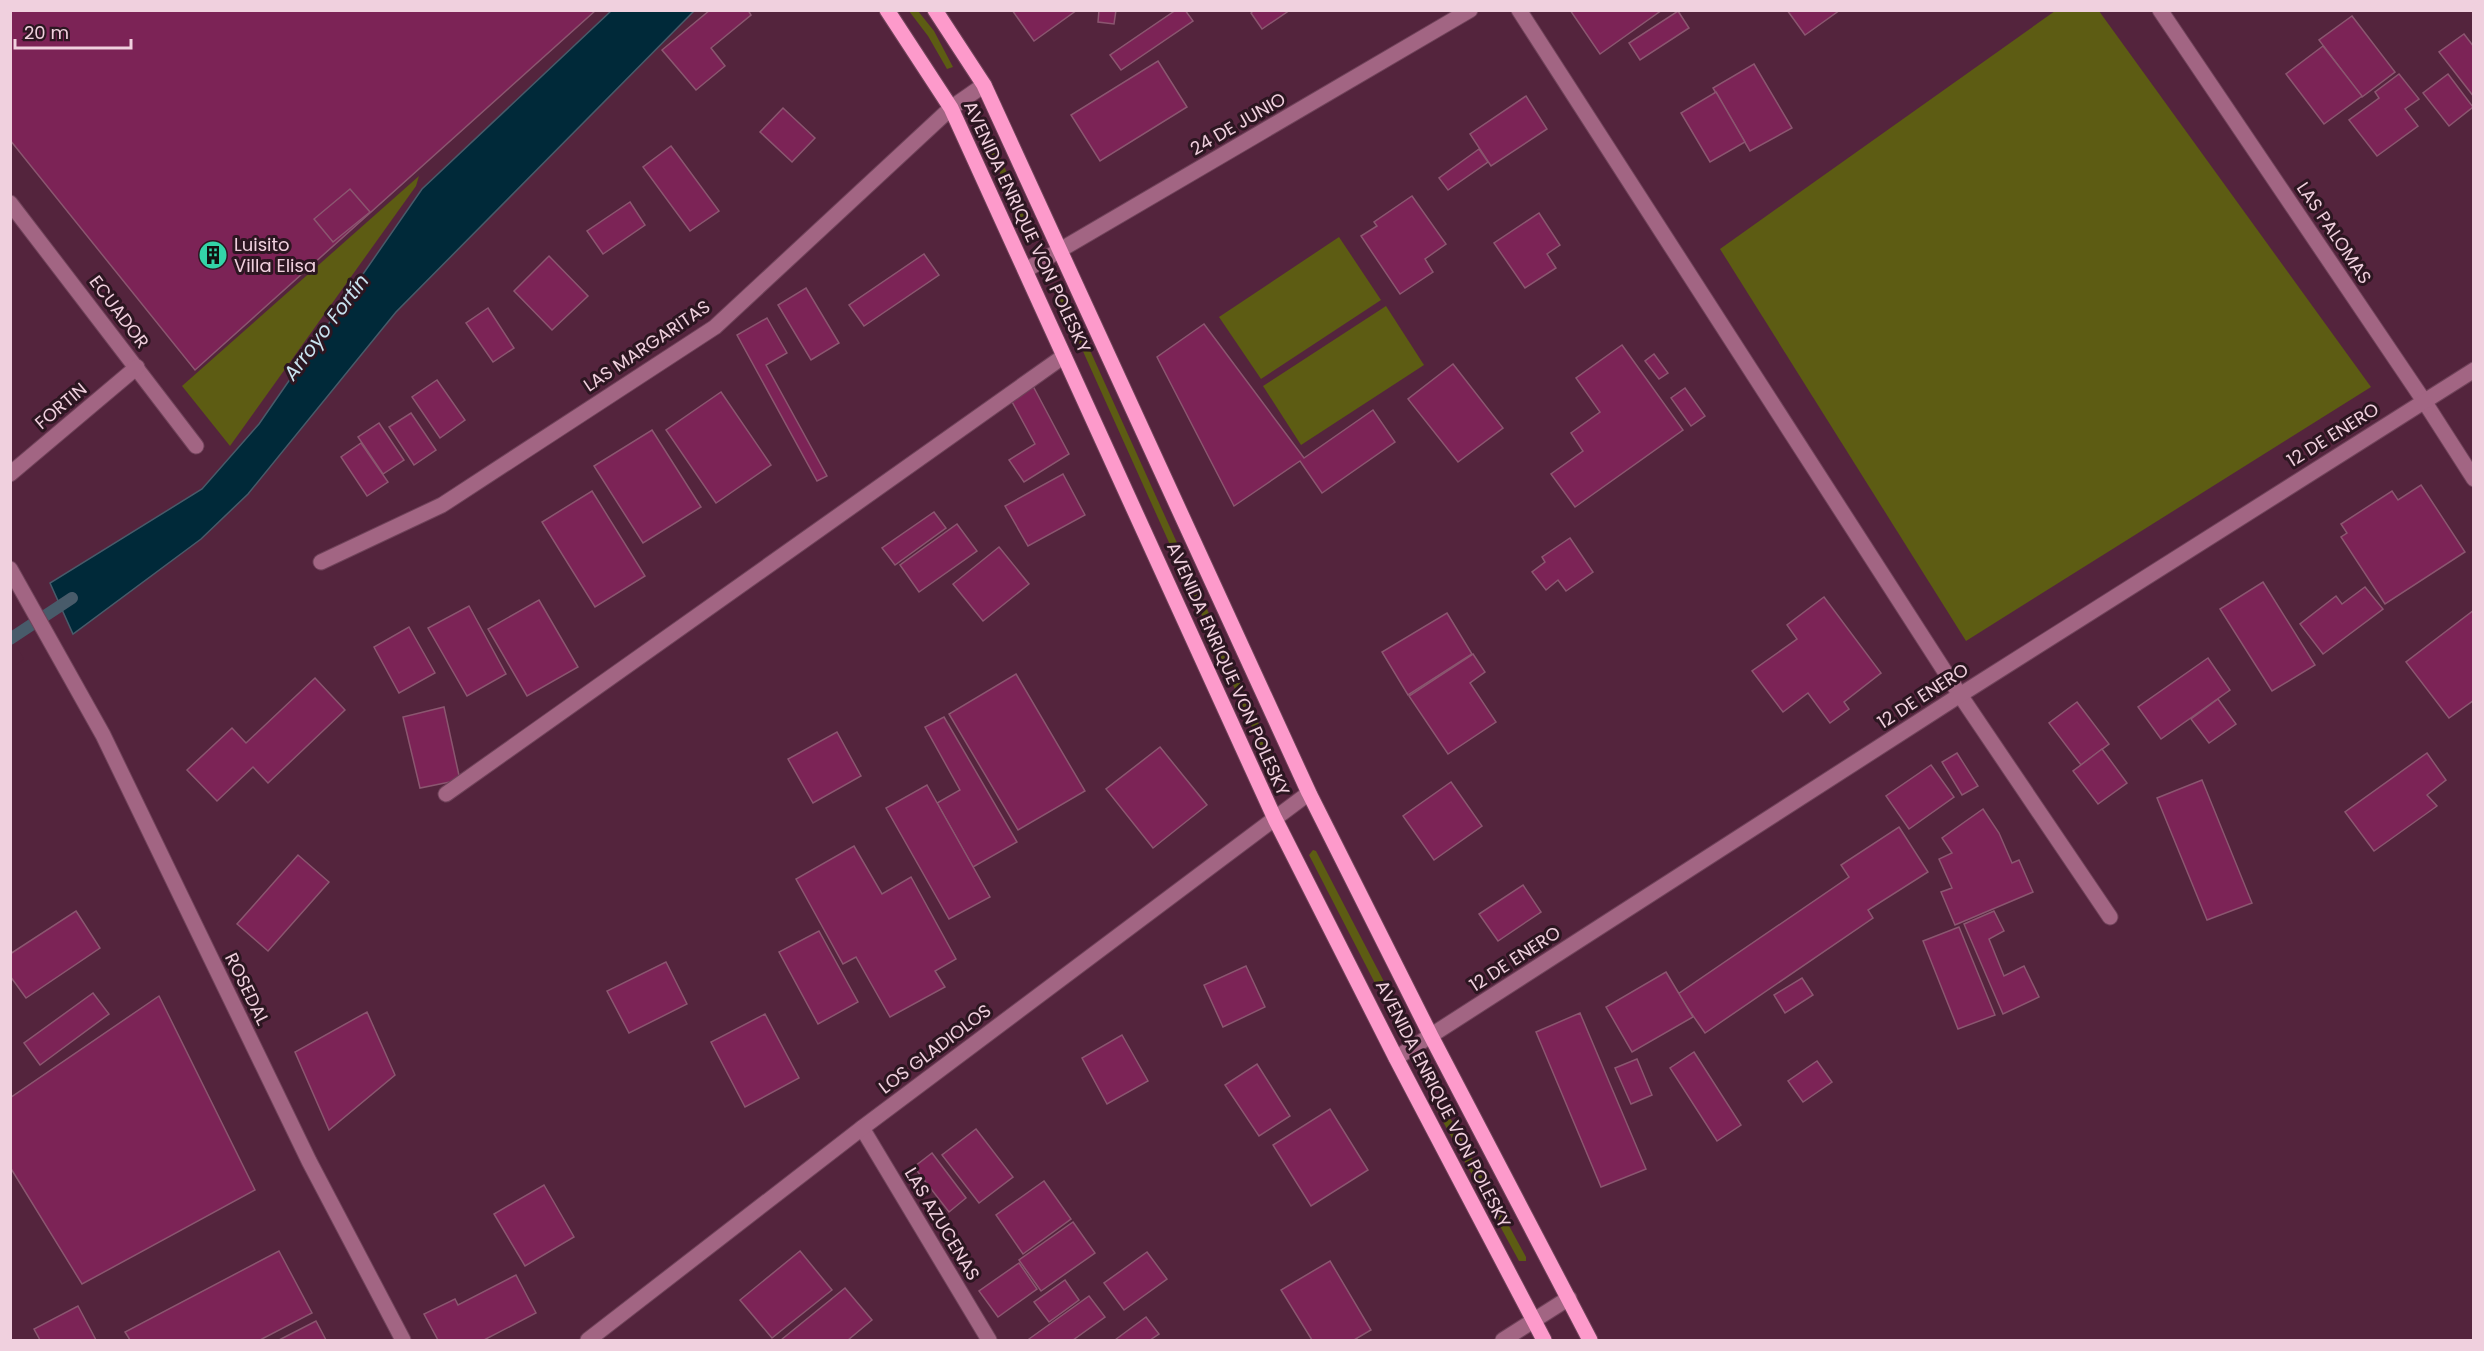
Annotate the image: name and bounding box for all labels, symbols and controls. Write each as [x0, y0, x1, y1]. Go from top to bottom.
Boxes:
scale bar [15, 12, 130, 50]
text: 20 m [24, 20, 69, 45]
street label: 24 DE JUNIO [1186, 86, 1290, 161]
street label: AVENIDA ENRIQUE VON POLESKY [958, 97, 1097, 357]
street label: LAS PALOMAS [2291, 177, 2378, 289]
place label: Luisito Villa Elisa [234, 232, 316, 278]
building icon: Luisito Villa Elisa [197, 239, 229, 271]
water label: Arroyo Fortín [276, 268, 375, 387]
street label: ECUADOR [84, 270, 155, 353]
street label: LAS MARGARITAS [578, 294, 715, 397]
street label: FORTIN [29, 376, 92, 435]
street label: 12 DE ENERO [2282, 396, 2383, 473]
street label: AVENIDA ENRIQUE VON POLESKY [1161, 538, 1296, 800]
street label: 12 DE ENERO [1872, 657, 1973, 734]
street label: 12 DE ENERO [1464, 920, 1565, 997]
street label: ROSEDAL [219, 948, 276, 1029]
street label: AVENIDA ENRIQUE VON POLESKY [1370, 976, 1517, 1232]
street label: LOS GLADIOLOS [873, 998, 996, 1099]
street label: LAS AZUCENAS [899, 1163, 986, 1285]

